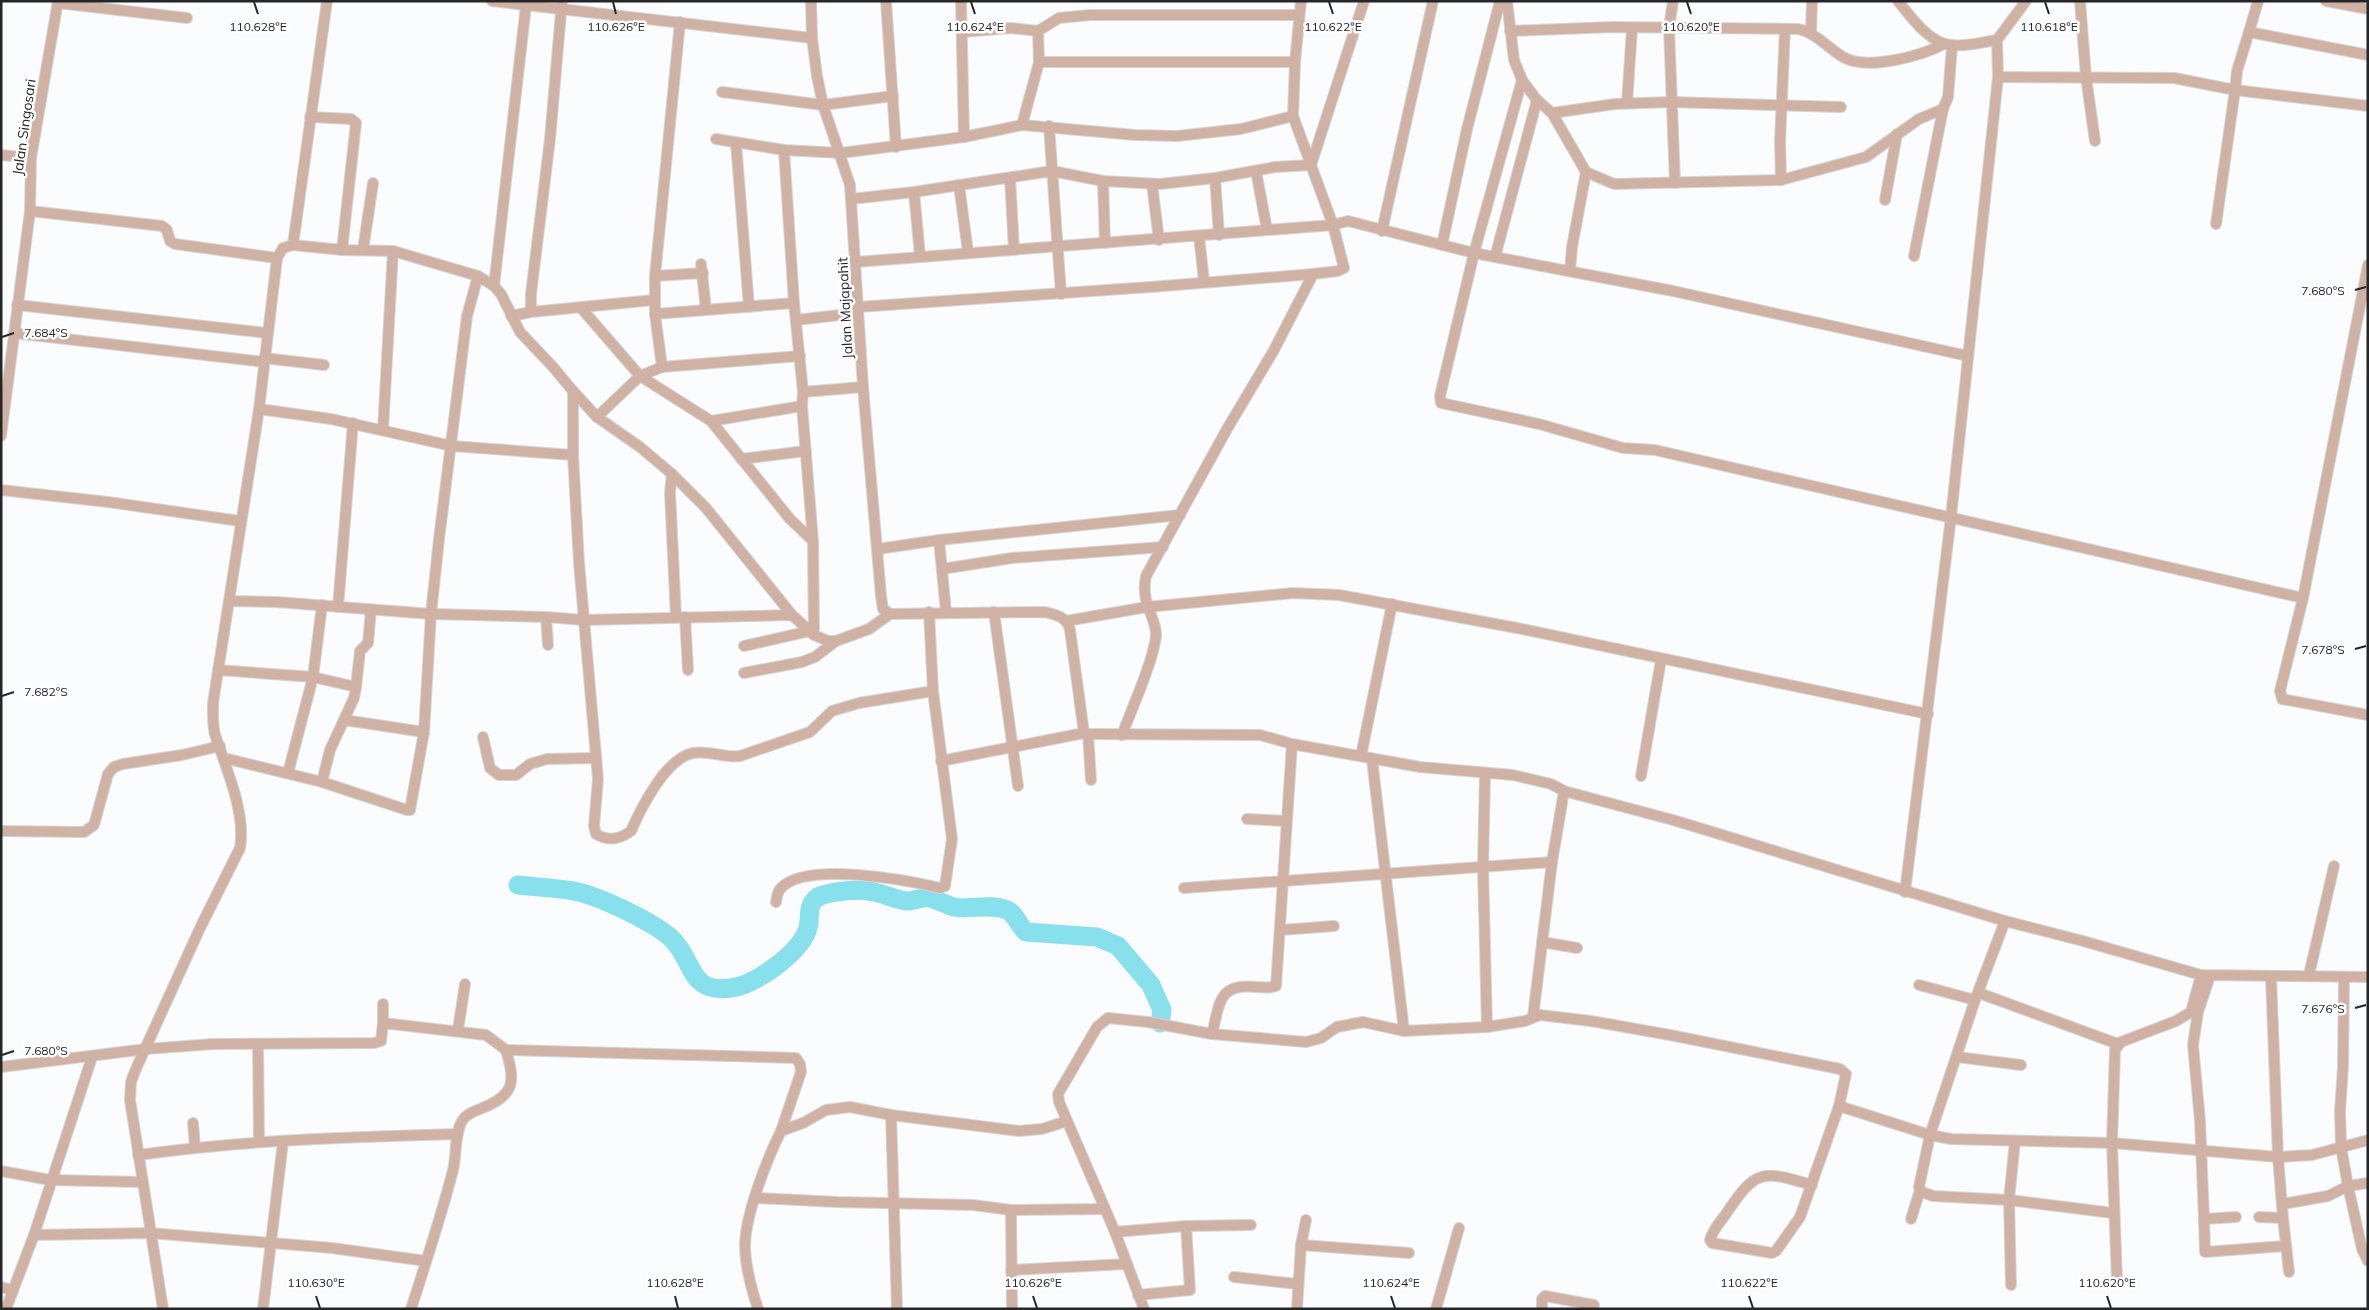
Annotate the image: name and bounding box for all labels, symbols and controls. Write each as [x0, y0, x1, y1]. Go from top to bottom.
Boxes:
text: 110.628°E [229, 19, 287, 34]
text: 110.626°E [587, 19, 645, 34]
text: 110.624°E [946, 19, 1004, 34]
text: 110.622°E [1304, 19, 1362, 34]
text: 110.620°E [1662, 19, 1720, 34]
text: 110.618°E [2020, 19, 2078, 34]
street label: Jalan Singosari [8, 78, 40, 176]
street label: Jalan Majapahit [833, 257, 857, 359]
text: 7.680°S [2301, 283, 2345, 298]
text: 7.684°S [24, 325, 68, 340]
text: 7.678°S [2301, 642, 2345, 657]
text: 7.682°S [24, 684, 68, 699]
text: 7.676°S [2301, 1001, 2345, 1016]
text: 7.680°S [24, 1043, 68, 1058]
text: 110.630°E [287, 1275, 345, 1290]
text: 110.628°E [646, 1275, 704, 1290]
text: 110.626°E [1004, 1275, 1062, 1290]
text: 110.624°E [1362, 1275, 1420, 1290]
text: 110.622°E [1720, 1275, 1778, 1290]
text: 110.620°E [2078, 1275, 2136, 1290]

